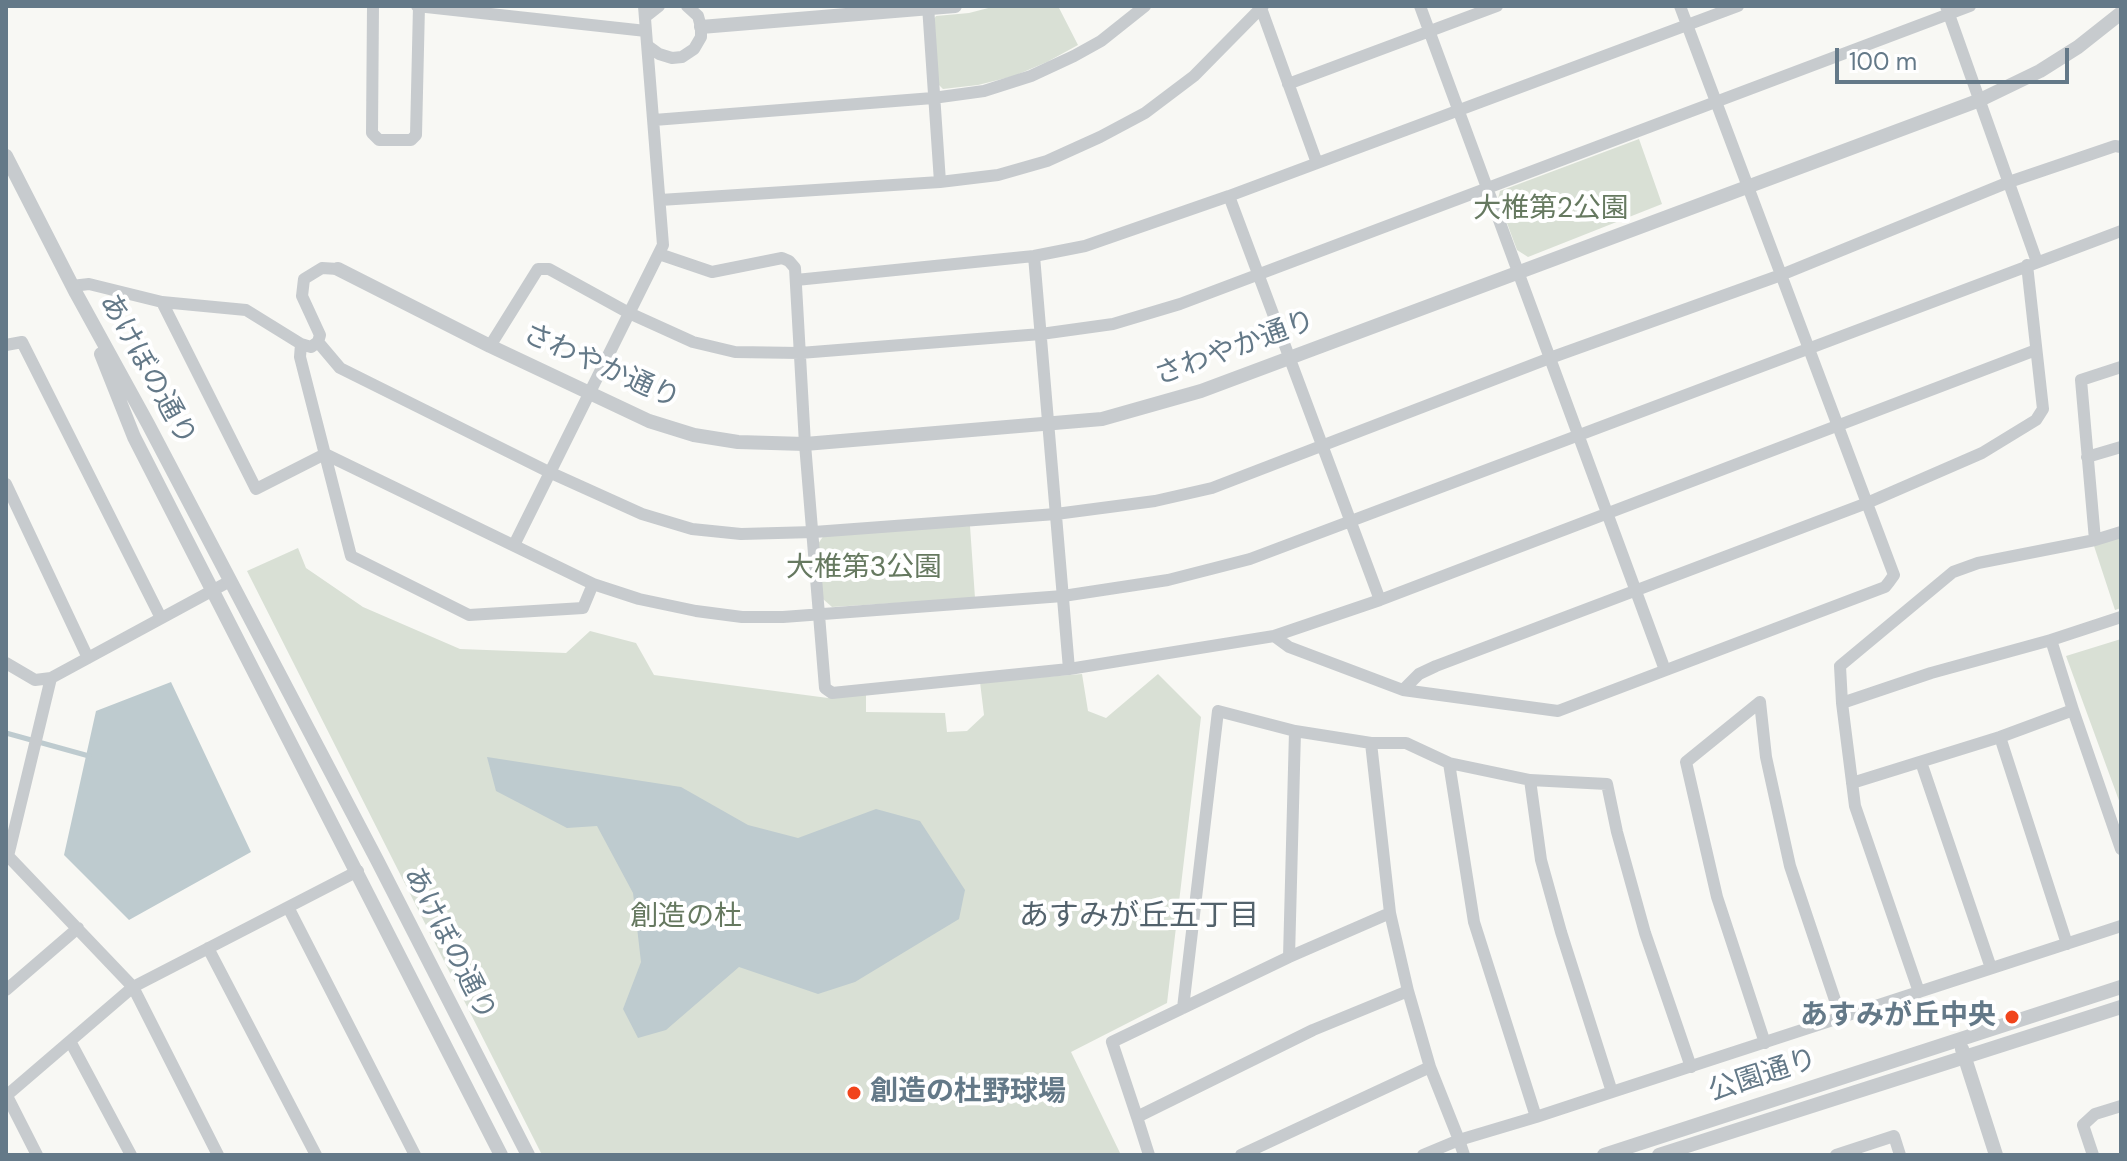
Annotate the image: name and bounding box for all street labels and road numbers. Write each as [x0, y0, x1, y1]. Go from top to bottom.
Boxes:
street label: あけぼの通り [92, 288, 202, 452]
street label: さわやか通り [1150, 304, 1320, 394]
street label: さわやか通り [517, 317, 685, 417]
street label: あけぼの通り [396, 862, 502, 1026]
street label: 公園通り [1705, 1043, 1821, 1109]

